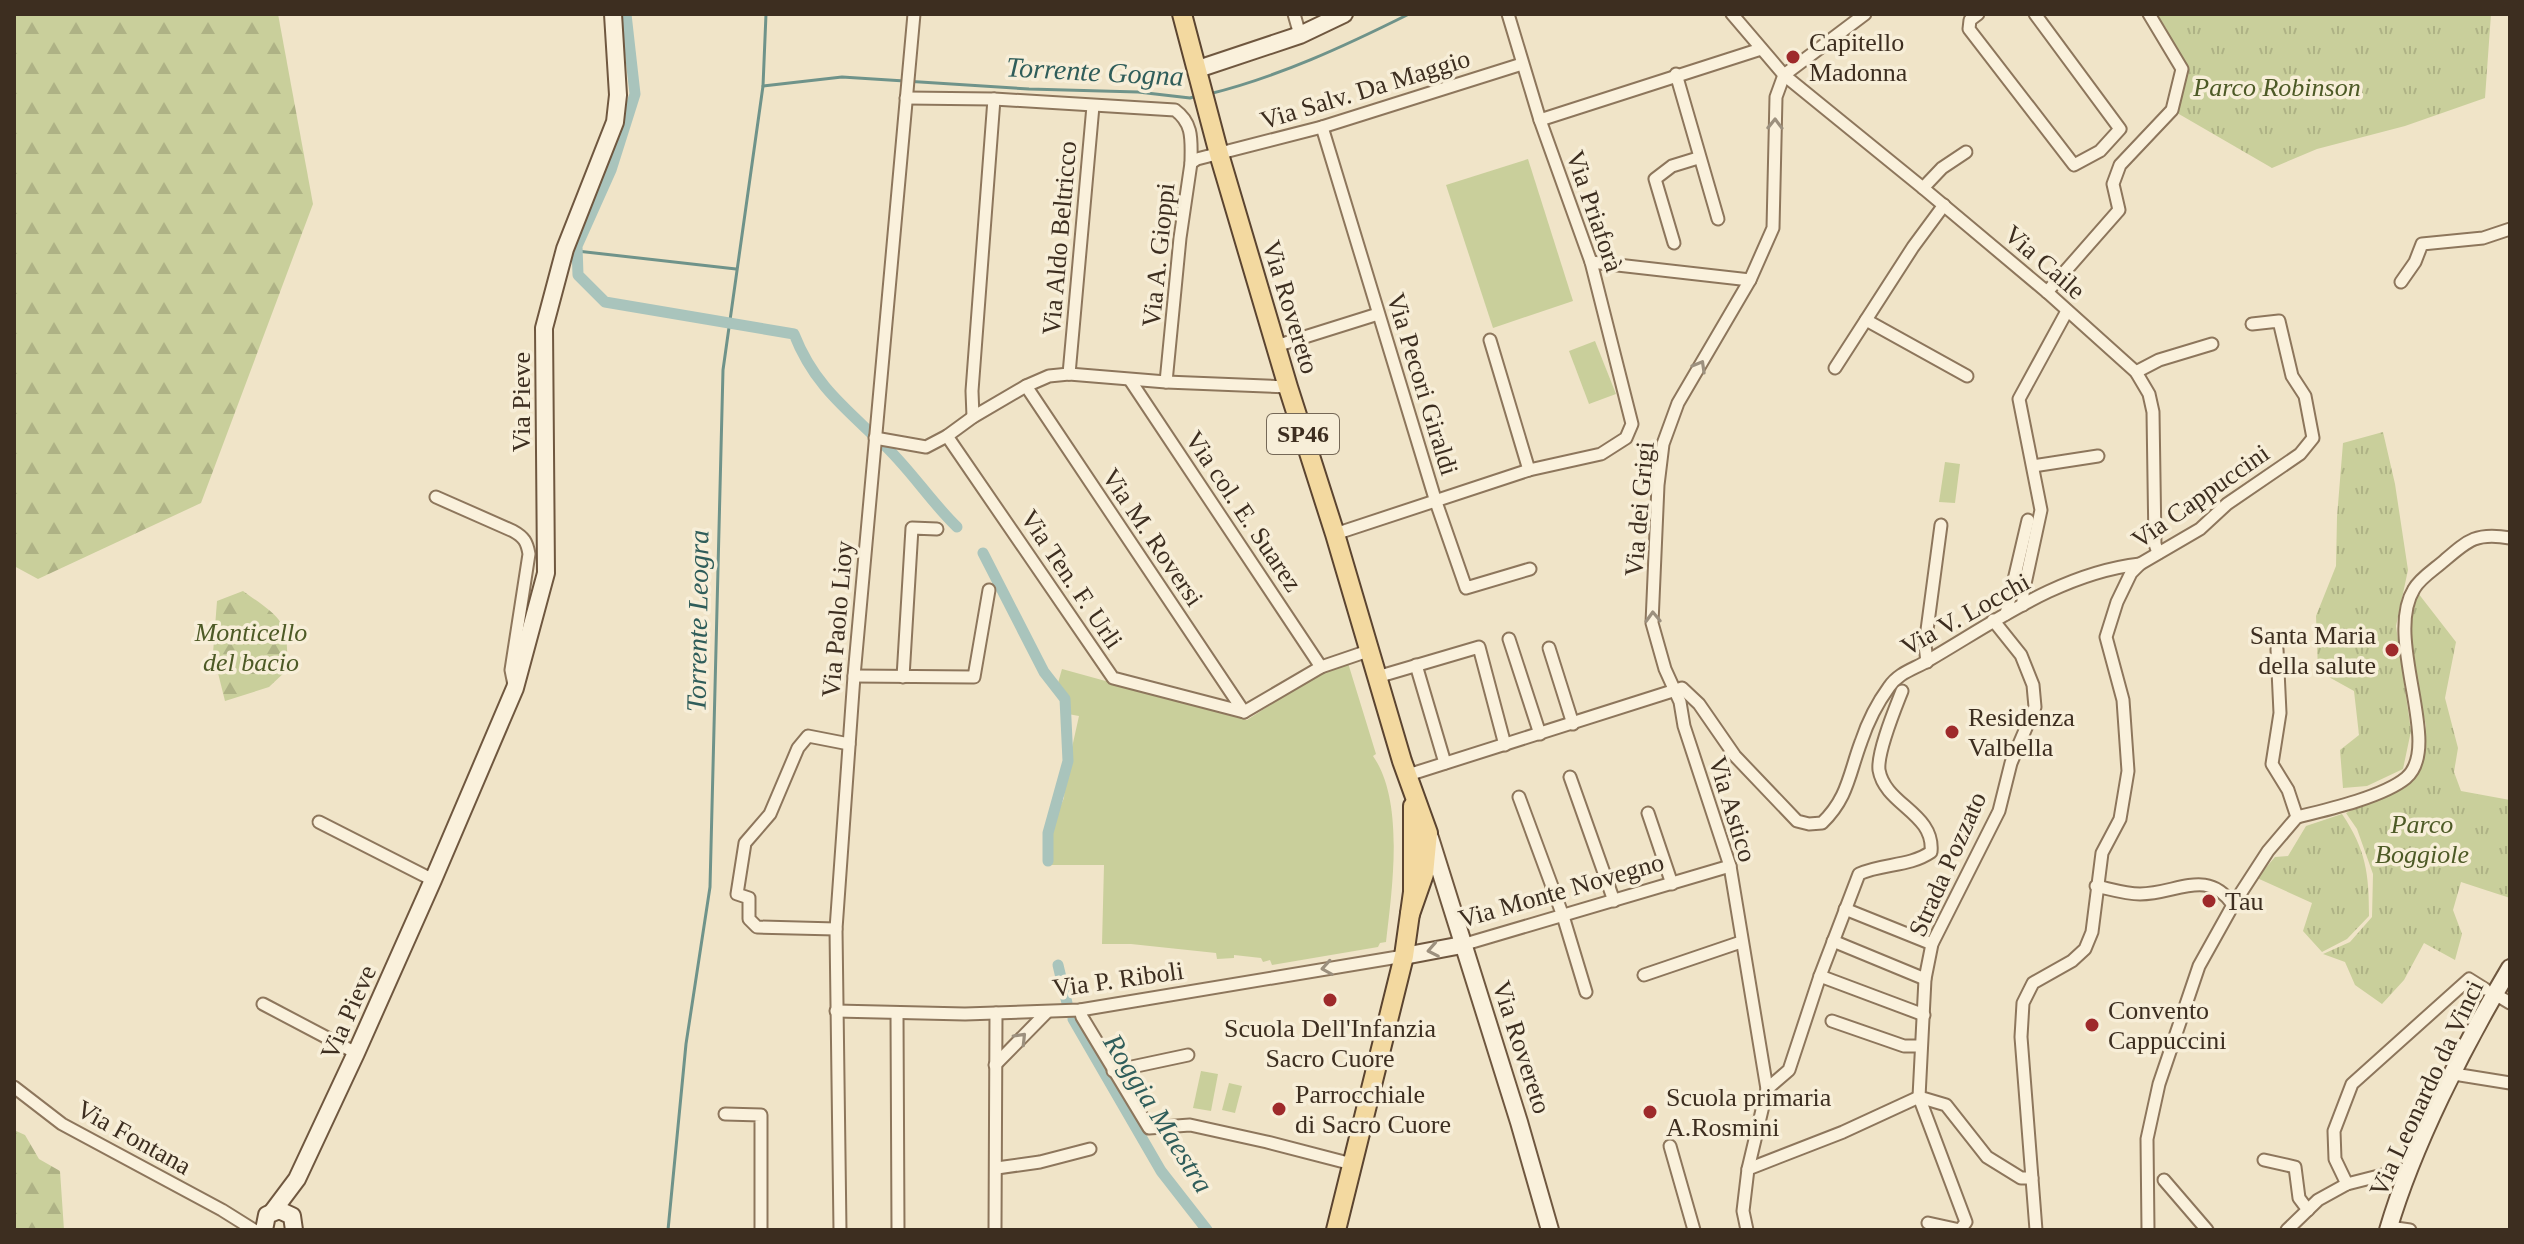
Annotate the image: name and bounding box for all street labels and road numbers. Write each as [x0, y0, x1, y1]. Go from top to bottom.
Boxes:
street label: Via Salv. Da Maggio [1257, 44, 1473, 135]
street label: Via Aldo Beltricco [1037, 140, 1082, 336]
street label: Via Priaforà [1560, 147, 1629, 276]
street label: Via A. Gioppi [1136, 181, 1180, 329]
street label: Via Caile [1998, 219, 2091, 305]
street label: Via Rovereto [1257, 237, 1325, 377]
street label: Via Pecori Giraldi [1381, 290, 1464, 479]
street label: Via Pieve [507, 352, 536, 452]
road number: SP46 [1267, 414, 1339, 454]
street label: Via col. E. Suarez [1179, 426, 1308, 597]
street label: Via Cappuccini [2126, 438, 2275, 554]
street label: Via dei Grigi [1619, 440, 1660, 578]
street label: Via M. Roversi [1096, 463, 1209, 611]
street label: Via Ten. F. Urli [1015, 504, 1129, 654]
street label: Via Paolo Lioy [816, 539, 859, 699]
street label: Via V. Locchi [1896, 567, 2035, 662]
street label: Via Astico [1703, 753, 1762, 865]
street label: Strada Pozzato [1903, 787, 1992, 941]
street label: Via Monte Novegno [1455, 847, 1667, 934]
street label: Via P. Riboli [1051, 956, 1185, 1003]
street label: Via Pieve [315, 961, 382, 1064]
street label: Via Leonardo da Vinci [2364, 975, 2489, 1201]
street label: Via Rovereto [1486, 977, 1557, 1117]
street label: Via Fontana [72, 1094, 196, 1181]

